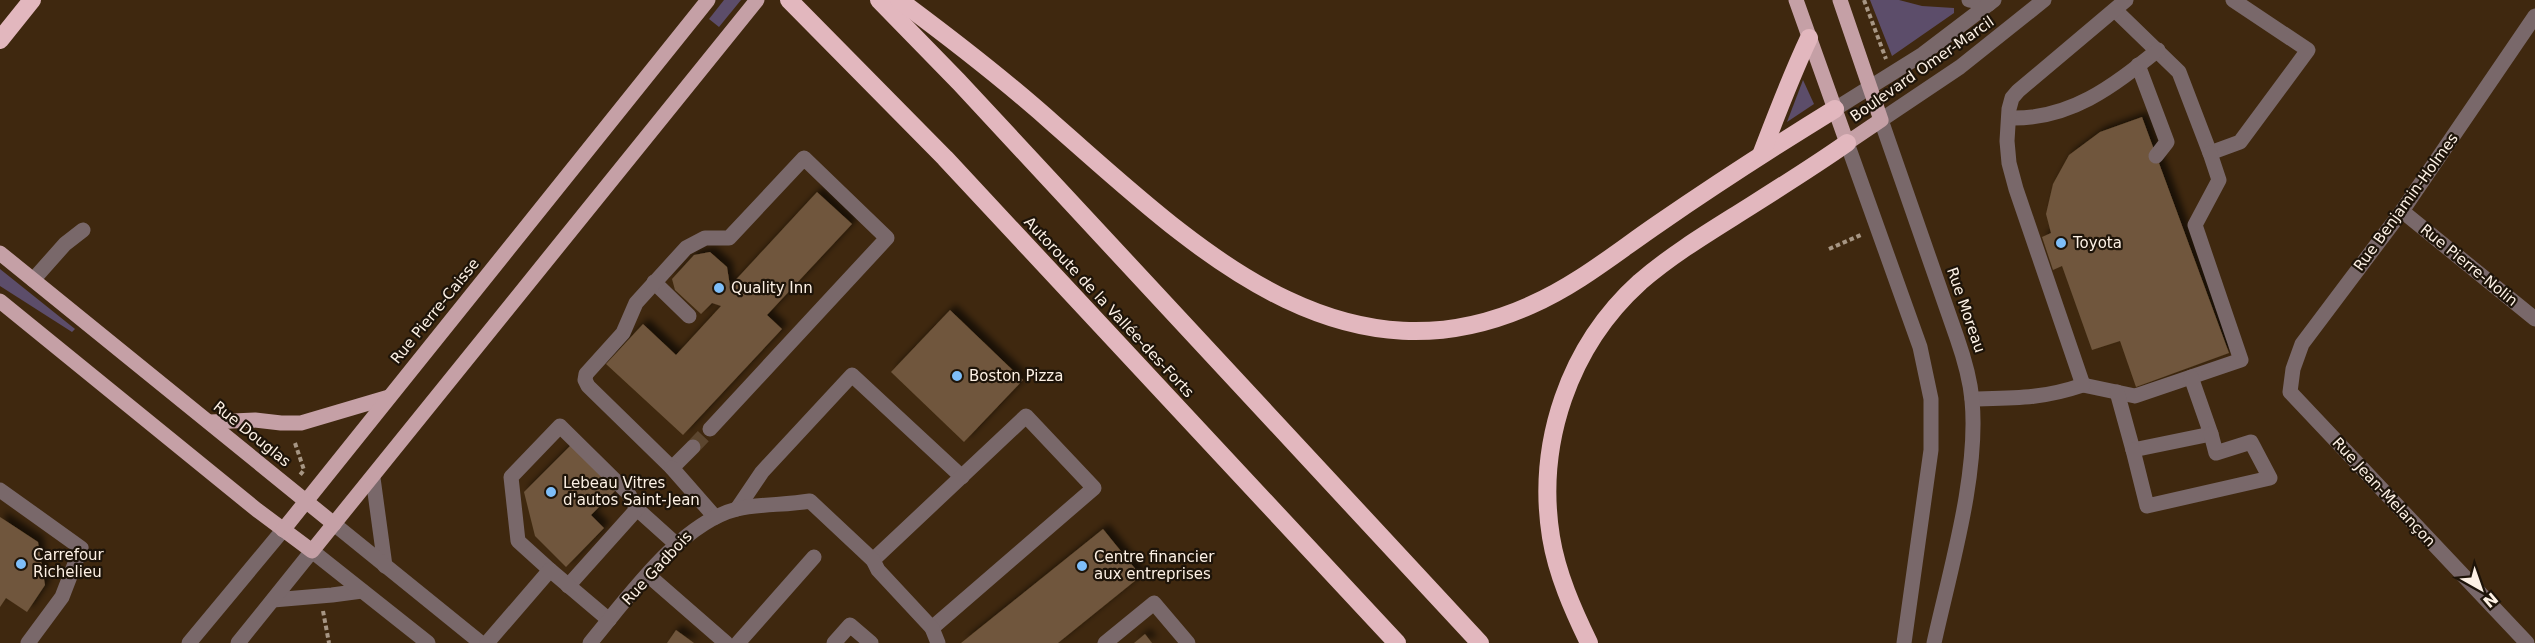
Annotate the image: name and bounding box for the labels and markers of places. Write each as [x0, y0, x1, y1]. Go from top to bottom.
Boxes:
place label: Toyota [2072, 234, 2122, 252]
marker: Toyota [2054, 236, 2068, 250]
place label: Quality Inn [731, 279, 813, 297]
marker: Quality Inn [712, 281, 726, 295]
place label: Boston Pizza [969, 367, 1063, 385]
marker: Boston Pizza [950, 369, 964, 383]
place label: Lebeau Vitres d'autos Saint-Jean [563, 474, 700, 509]
marker: Lebeau Vitres d'autos Saint-Jean [544, 485, 558, 499]
place label: Carrefour Richelieu [33, 546, 105, 581]
place label: Centre financier aux entreprises [1094, 548, 1215, 583]
marker: Carrefour Richelieu [14, 557, 28, 571]
marker: Centre financier aux entreprises [1075, 559, 1089, 573]

